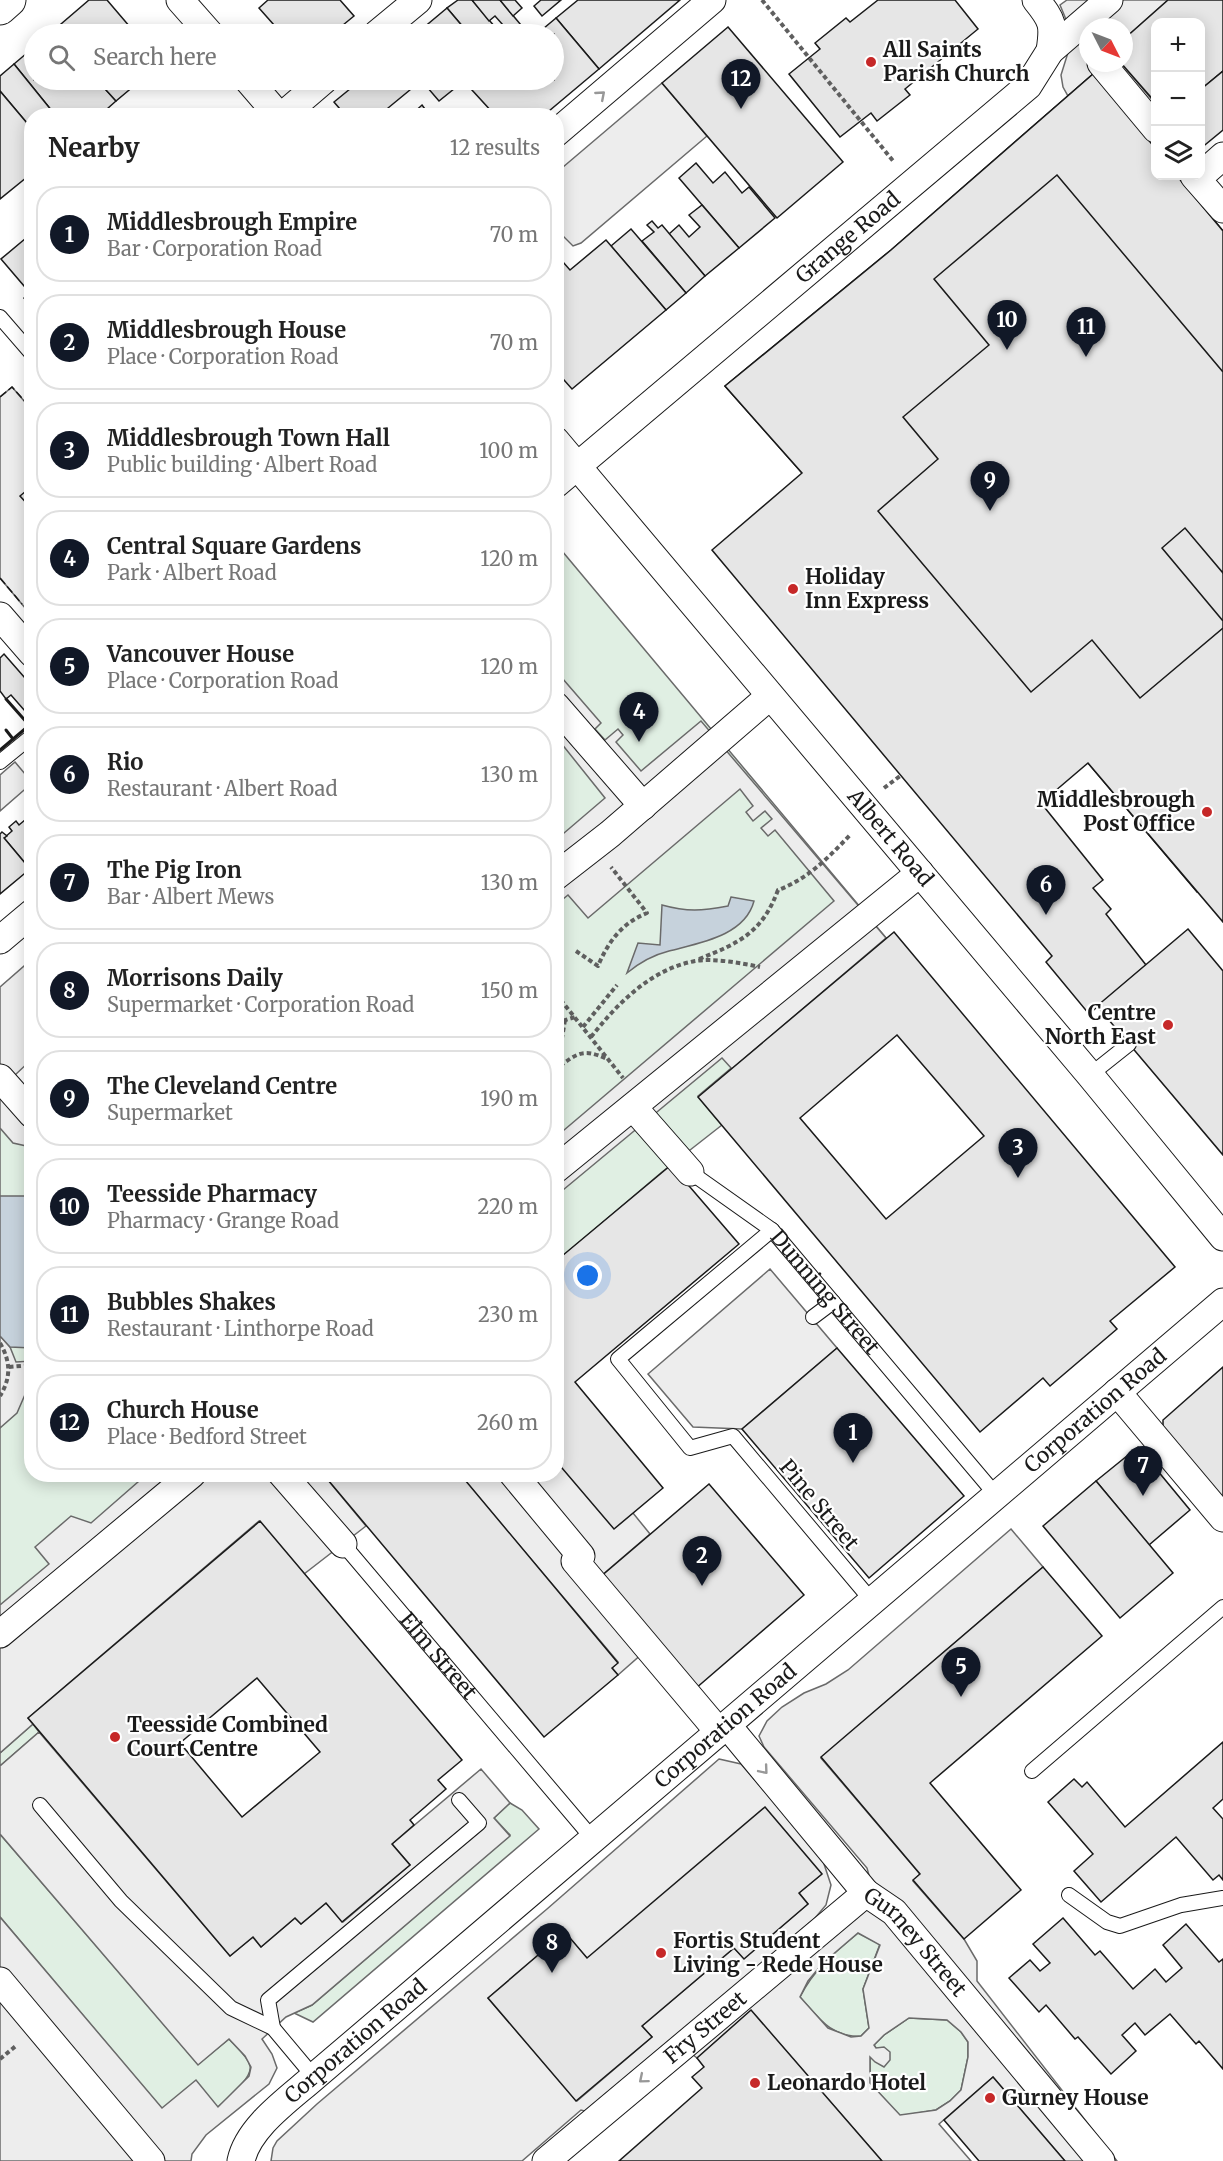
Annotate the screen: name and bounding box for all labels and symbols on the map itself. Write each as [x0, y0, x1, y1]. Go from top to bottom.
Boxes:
north arrow [1079, 18, 1133, 72]
place label: All Saints Parish Church [882, 36, 1029, 87]
marker: All Saints Parish Church [864, 55, 878, 69]
pin: 12 [722, 60, 760, 109]
one-way arrow [594, 91, 605, 102]
street label: Grange Road [790, 185, 906, 289]
pin: 10 [988, 300, 1026, 350]
pin: 11 [1066, 308, 1106, 357]
pin: 9 [970, 462, 1010, 511]
place label: Holiday Inn Express [805, 563, 929, 614]
marker: Holiday Inn Express [786, 582, 800, 596]
pin: 4 [620, 692, 658, 742]
street label: Albert Road [841, 783, 940, 892]
place label: Middlesbrough Post Office [1037, 786, 1195, 837]
marker: Middlesbrough Post Office [1200, 805, 1214, 819]
pin: 6 [1026, 866, 1066, 915]
place label: Centre North East [1045, 999, 1157, 1050]
marker: Centre North East [1161, 1018, 1175, 1032]
pin: 3 [998, 1128, 1038, 1178]
street label: Dunning Street [765, 1224, 885, 1360]
your location [573, 1261, 602, 1290]
street label: Corporation Road [1018, 1342, 1172, 1479]
pin: 1 [834, 1414, 872, 1463]
pin: 7 [1124, 1446, 1162, 1496]
street label: Pine Street [774, 1454, 865, 1556]
pin: 2 [682, 1536, 722, 1586]
street label: Elm Street [394, 1607, 483, 1705]
pin: 5 [942, 1648, 980, 1697]
street label: Corporation Road [649, 1657, 802, 1794]
place label: Teesside Combined Court Centre [127, 1711, 328, 1762]
marker: Teesside Combined Court Centre [108, 1730, 122, 1744]
one-way arrow [757, 1763, 768, 1774]
street label: Gurney Street [859, 1881, 973, 2002]
pin: 8 [532, 1924, 572, 1973]
place label: Fortis Student Living - Rede House [673, 1927, 883, 1978]
marker: Fortis Student Living - Rede House [654, 1946, 668, 1960]
street label: Corporation Road [279, 1973, 432, 2109]
street label: Fry Street [658, 1985, 752, 2069]
place label: Leonardo Hotel [767, 2069, 926, 2096]
one-way arrow [639, 2072, 650, 2083]
marker: Leonardo Hotel [748, 2076, 762, 2090]
place label: Gurney House [1002, 2084, 1149, 2111]
marker: Gurney House [983, 2091, 997, 2105]

